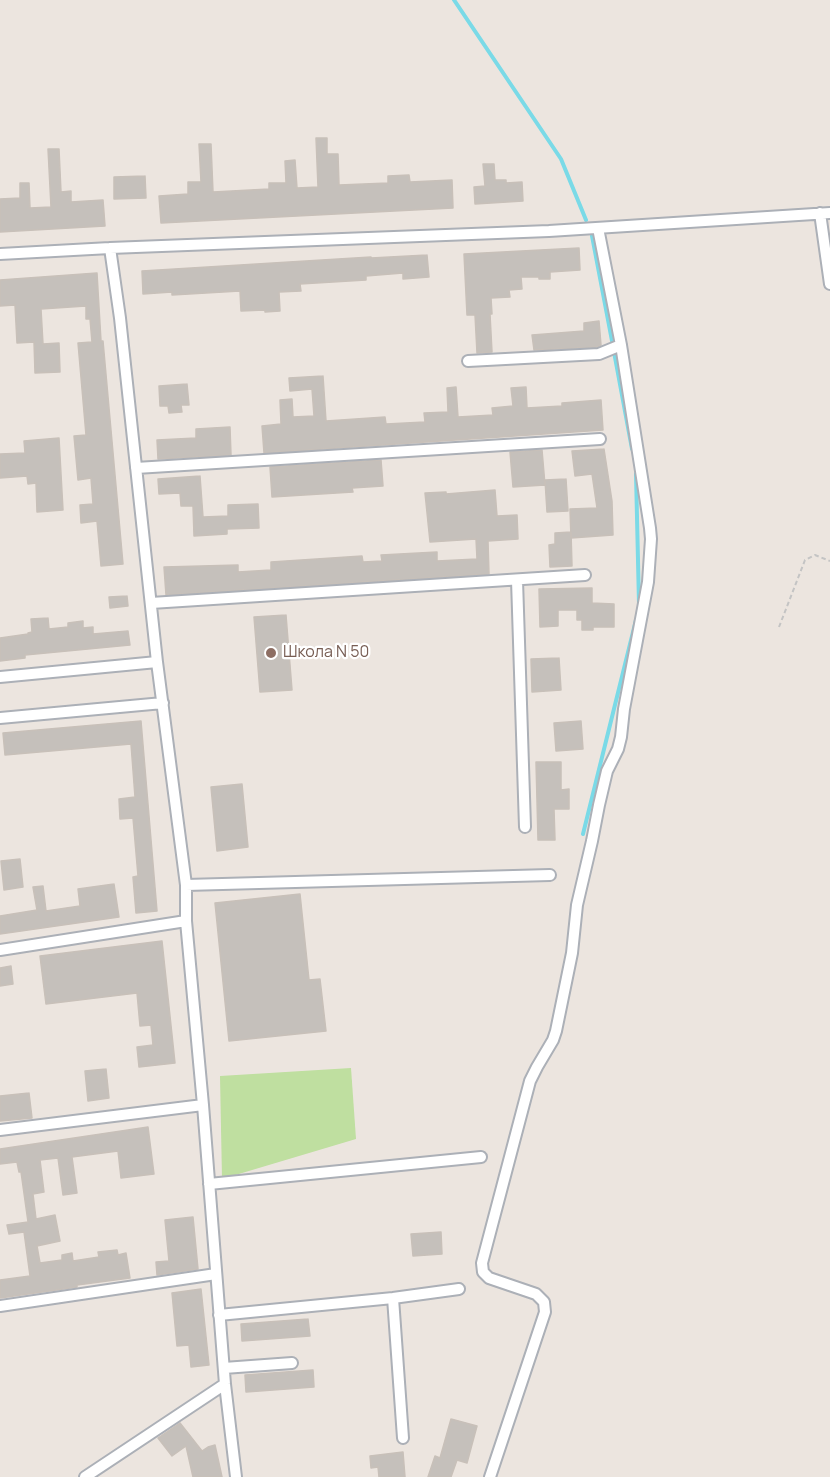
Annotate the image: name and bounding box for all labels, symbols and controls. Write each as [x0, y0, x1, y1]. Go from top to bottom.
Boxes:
place label: Школа N 50 [283, 643, 369, 663]
marker: Школа N 50 [264, 646, 278, 660]

